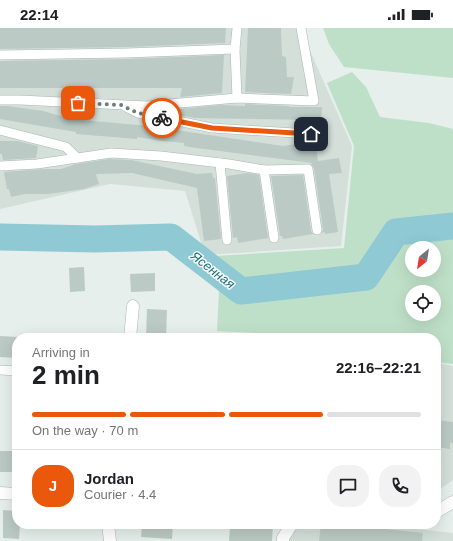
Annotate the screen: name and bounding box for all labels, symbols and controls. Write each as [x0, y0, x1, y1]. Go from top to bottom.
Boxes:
text: 22:14 [20, 6, 58, 23]
pin [61, 86, 95, 120]
icon: bag [67, 92, 89, 114]
courier [142, 98, 182, 138]
icon: bike [151, 107, 173, 129]
pin [294, 117, 328, 151]
icon: home [300, 123, 322, 145]
north arrow [405, 241, 441, 277]
map controls [405, 241, 441, 321]
water label: Ясенная [187, 248, 238, 292]
button: locate [405, 285, 441, 321]
text: Arriving in [32, 345, 90, 360]
text: 22:16–22:21 [336, 359, 421, 376]
text: 2 min [32, 360, 100, 390]
text: On the way · 70 m [32, 423, 138, 438]
button: chat [327, 465, 369, 507]
button: phone [379, 465, 421, 507]
text: Jordan [84, 470, 134, 487]
text: J [49, 477, 57, 494]
text: Courier · 4.4 [84, 487, 156, 502]

